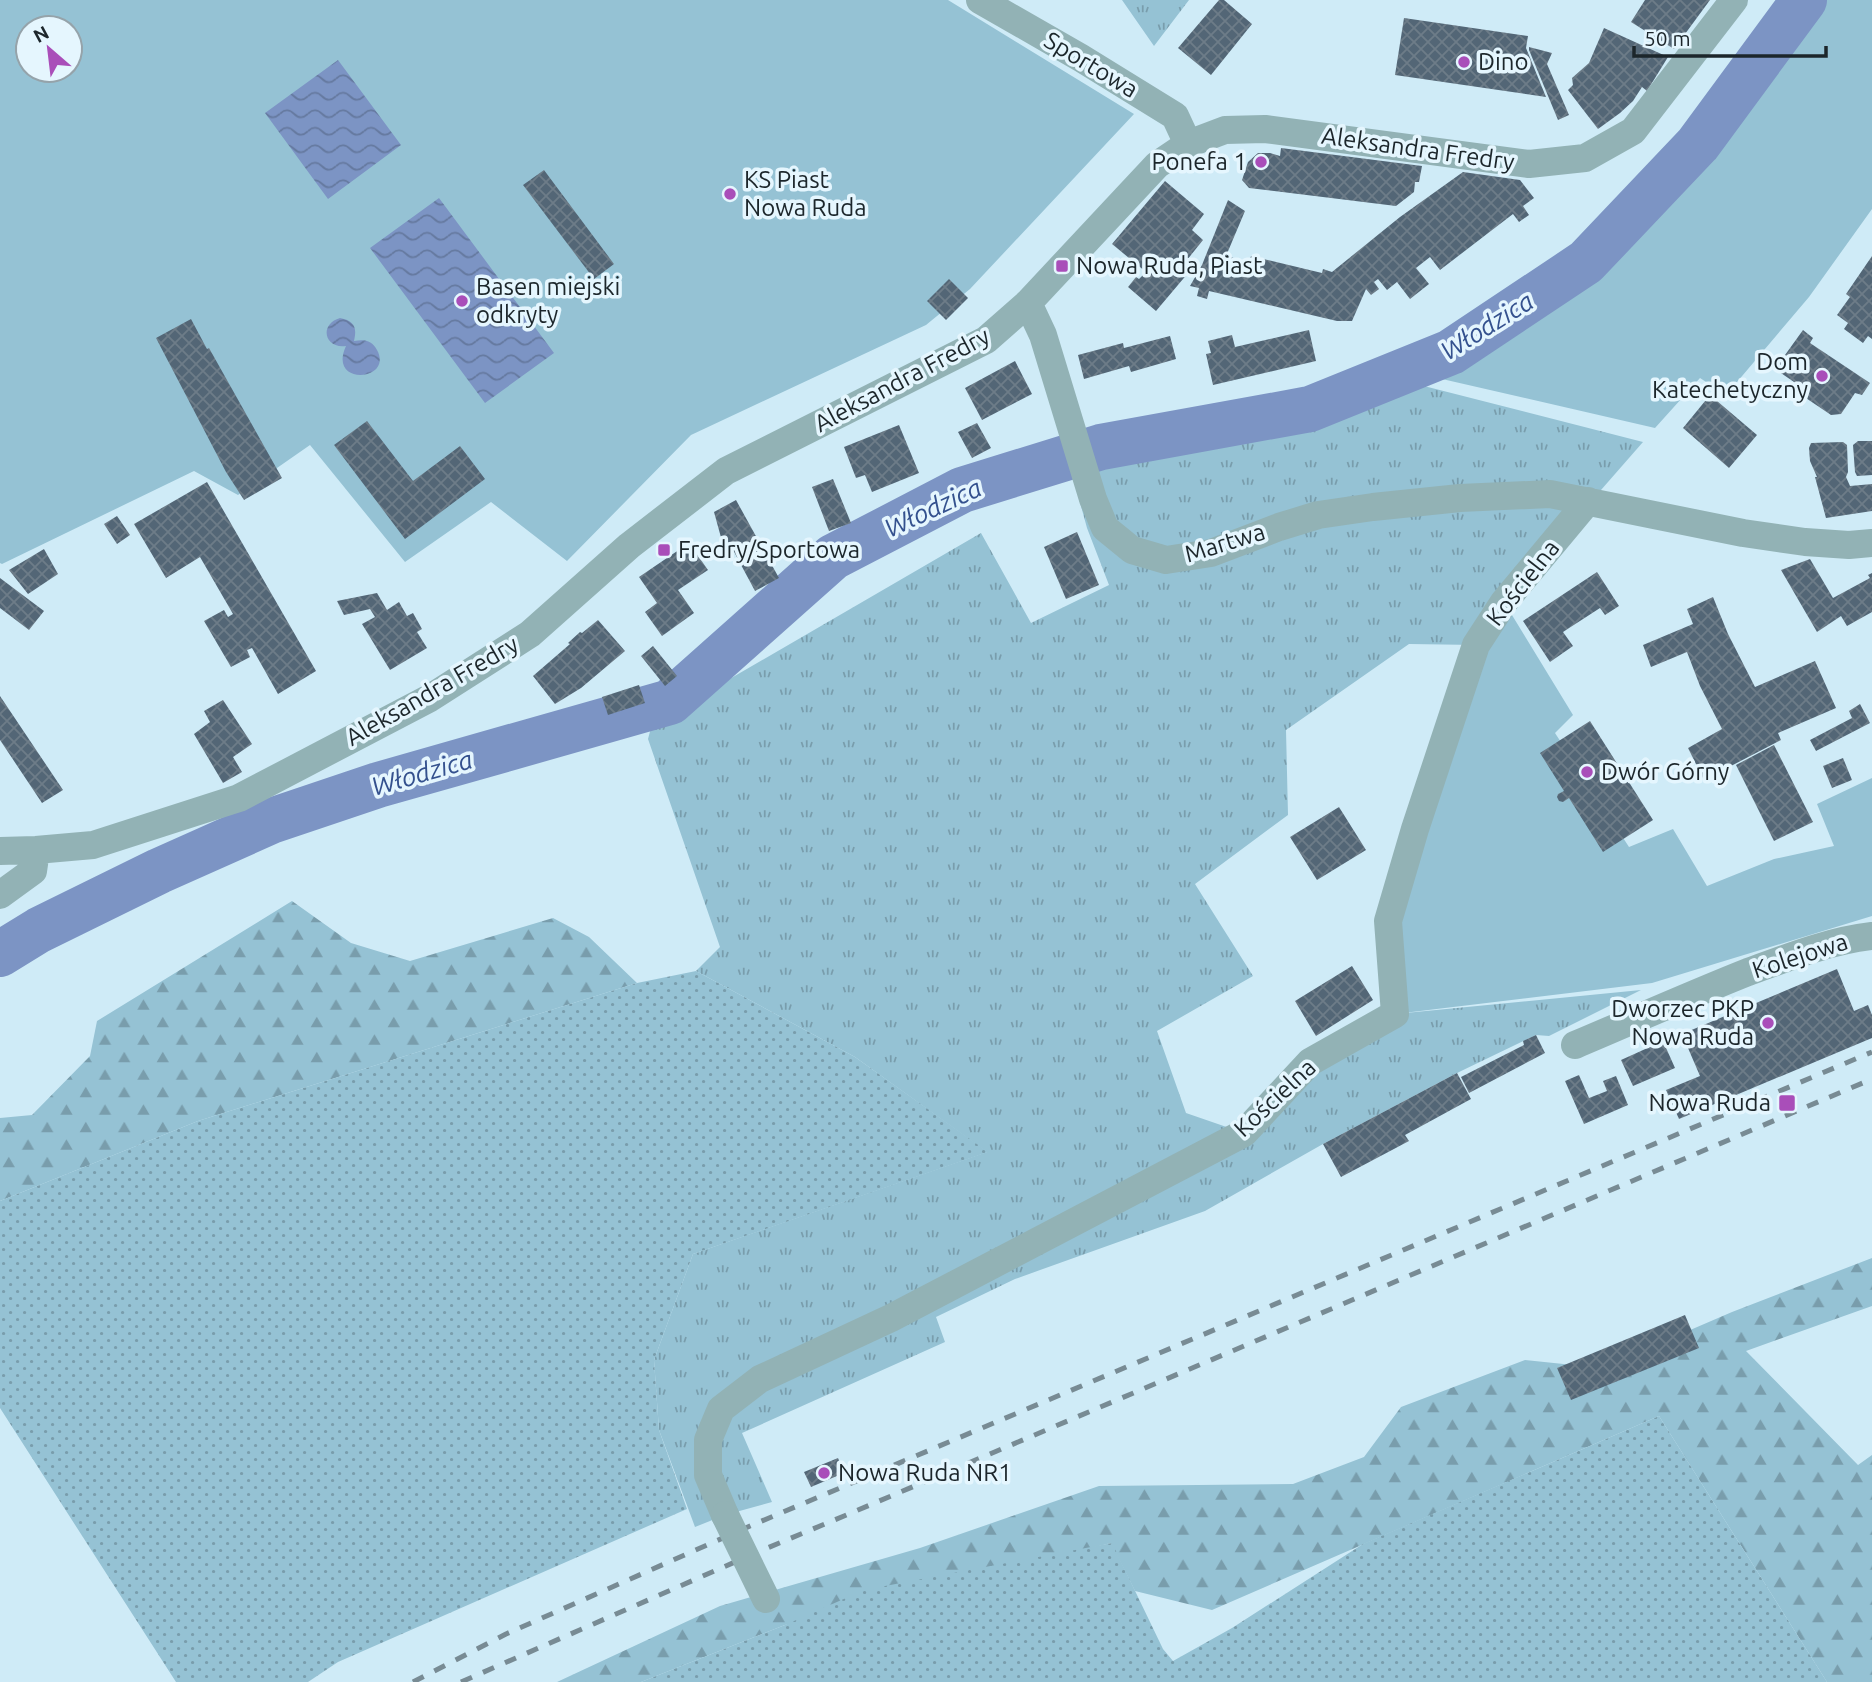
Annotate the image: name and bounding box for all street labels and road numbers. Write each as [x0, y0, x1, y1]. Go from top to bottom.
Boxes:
street label: Sportowa [1040, 26, 1143, 103]
street label: Aleksandra Fredry [1320, 122, 1517, 175]
street label: Aleksandra Fredry [810, 322, 994, 437]
street label: Martwa [1181, 518, 1268, 568]
street label: Kościelna [1481, 534, 1564, 631]
street label: Aleksandra Fredry [341, 630, 523, 751]
street label: Kolejowa [1749, 927, 1851, 984]
street label: Kościelna [1228, 1053, 1321, 1142]

